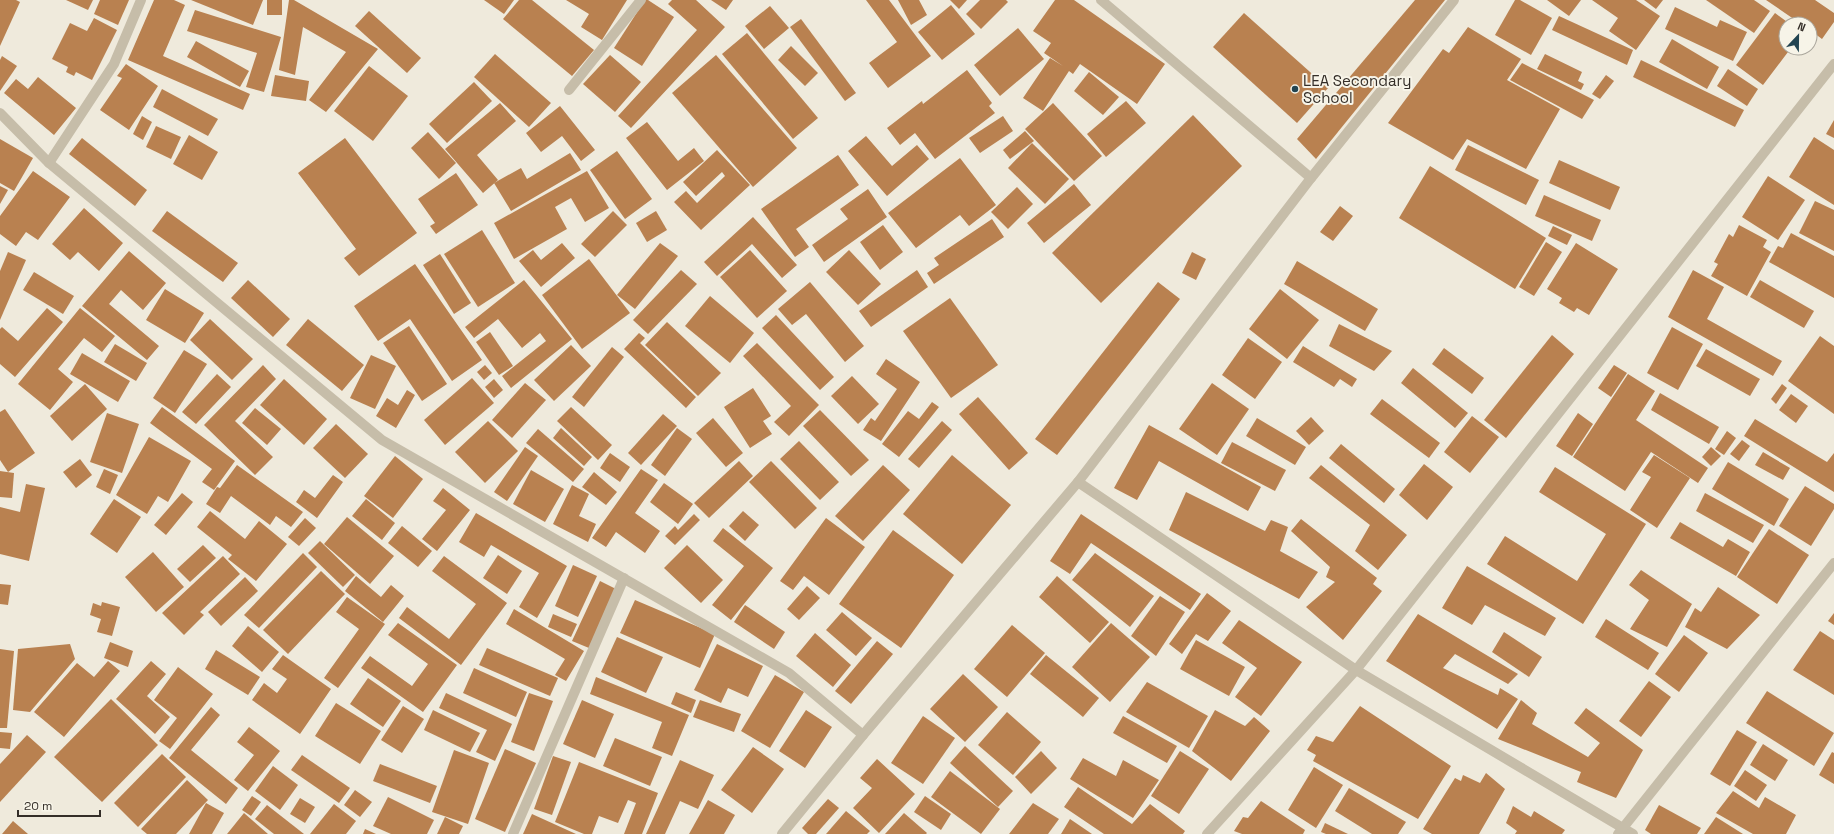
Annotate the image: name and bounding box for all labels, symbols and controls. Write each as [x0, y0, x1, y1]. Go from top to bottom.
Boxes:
north arrow [1778, 16, 1818, 56]
text: N [1796, 19, 1808, 35]
place label: LEA Secondary School [1303, 71, 1411, 107]
marker: LEA Secondary School [1290, 84, 1300, 94]
scale bar [18, 792, 100, 818]
text: 20 m [24, 798, 52, 814]

